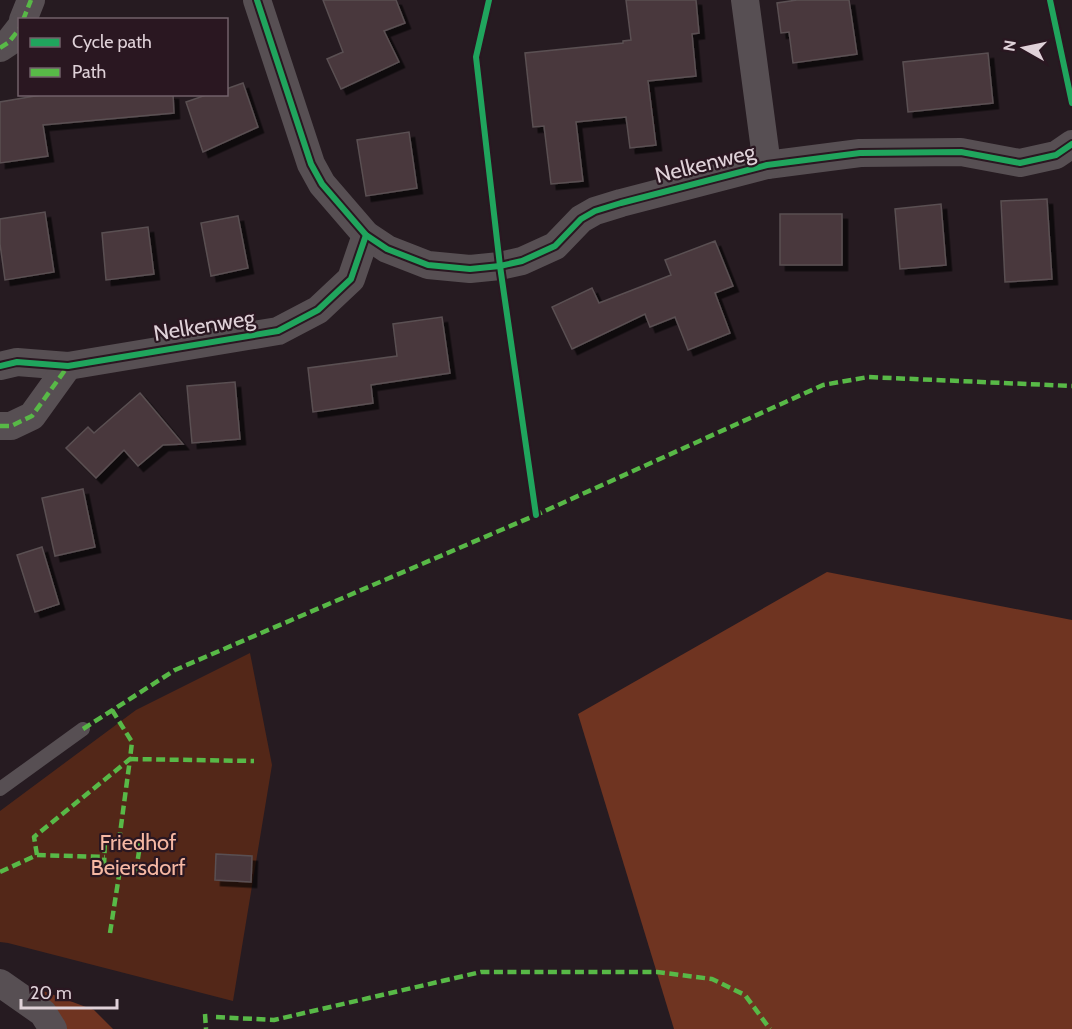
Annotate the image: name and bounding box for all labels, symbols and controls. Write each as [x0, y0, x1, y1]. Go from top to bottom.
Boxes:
legend [18, 18, 228, 96]
north arrow [994, 18, 1054, 78]
text: Cycle path [72, 31, 152, 53]
text: N [999, 39, 1020, 53]
text: Path [72, 61, 106, 83]
street label: Nelkenweg [652, 138, 759, 189]
street label: Nelkenweg [151, 304, 258, 347]
park label: Friedhof Beiersdorf [91, 829, 185, 881]
scale bar [21, 972, 117, 1010]
text: 20 m [30, 982, 72, 1004]

